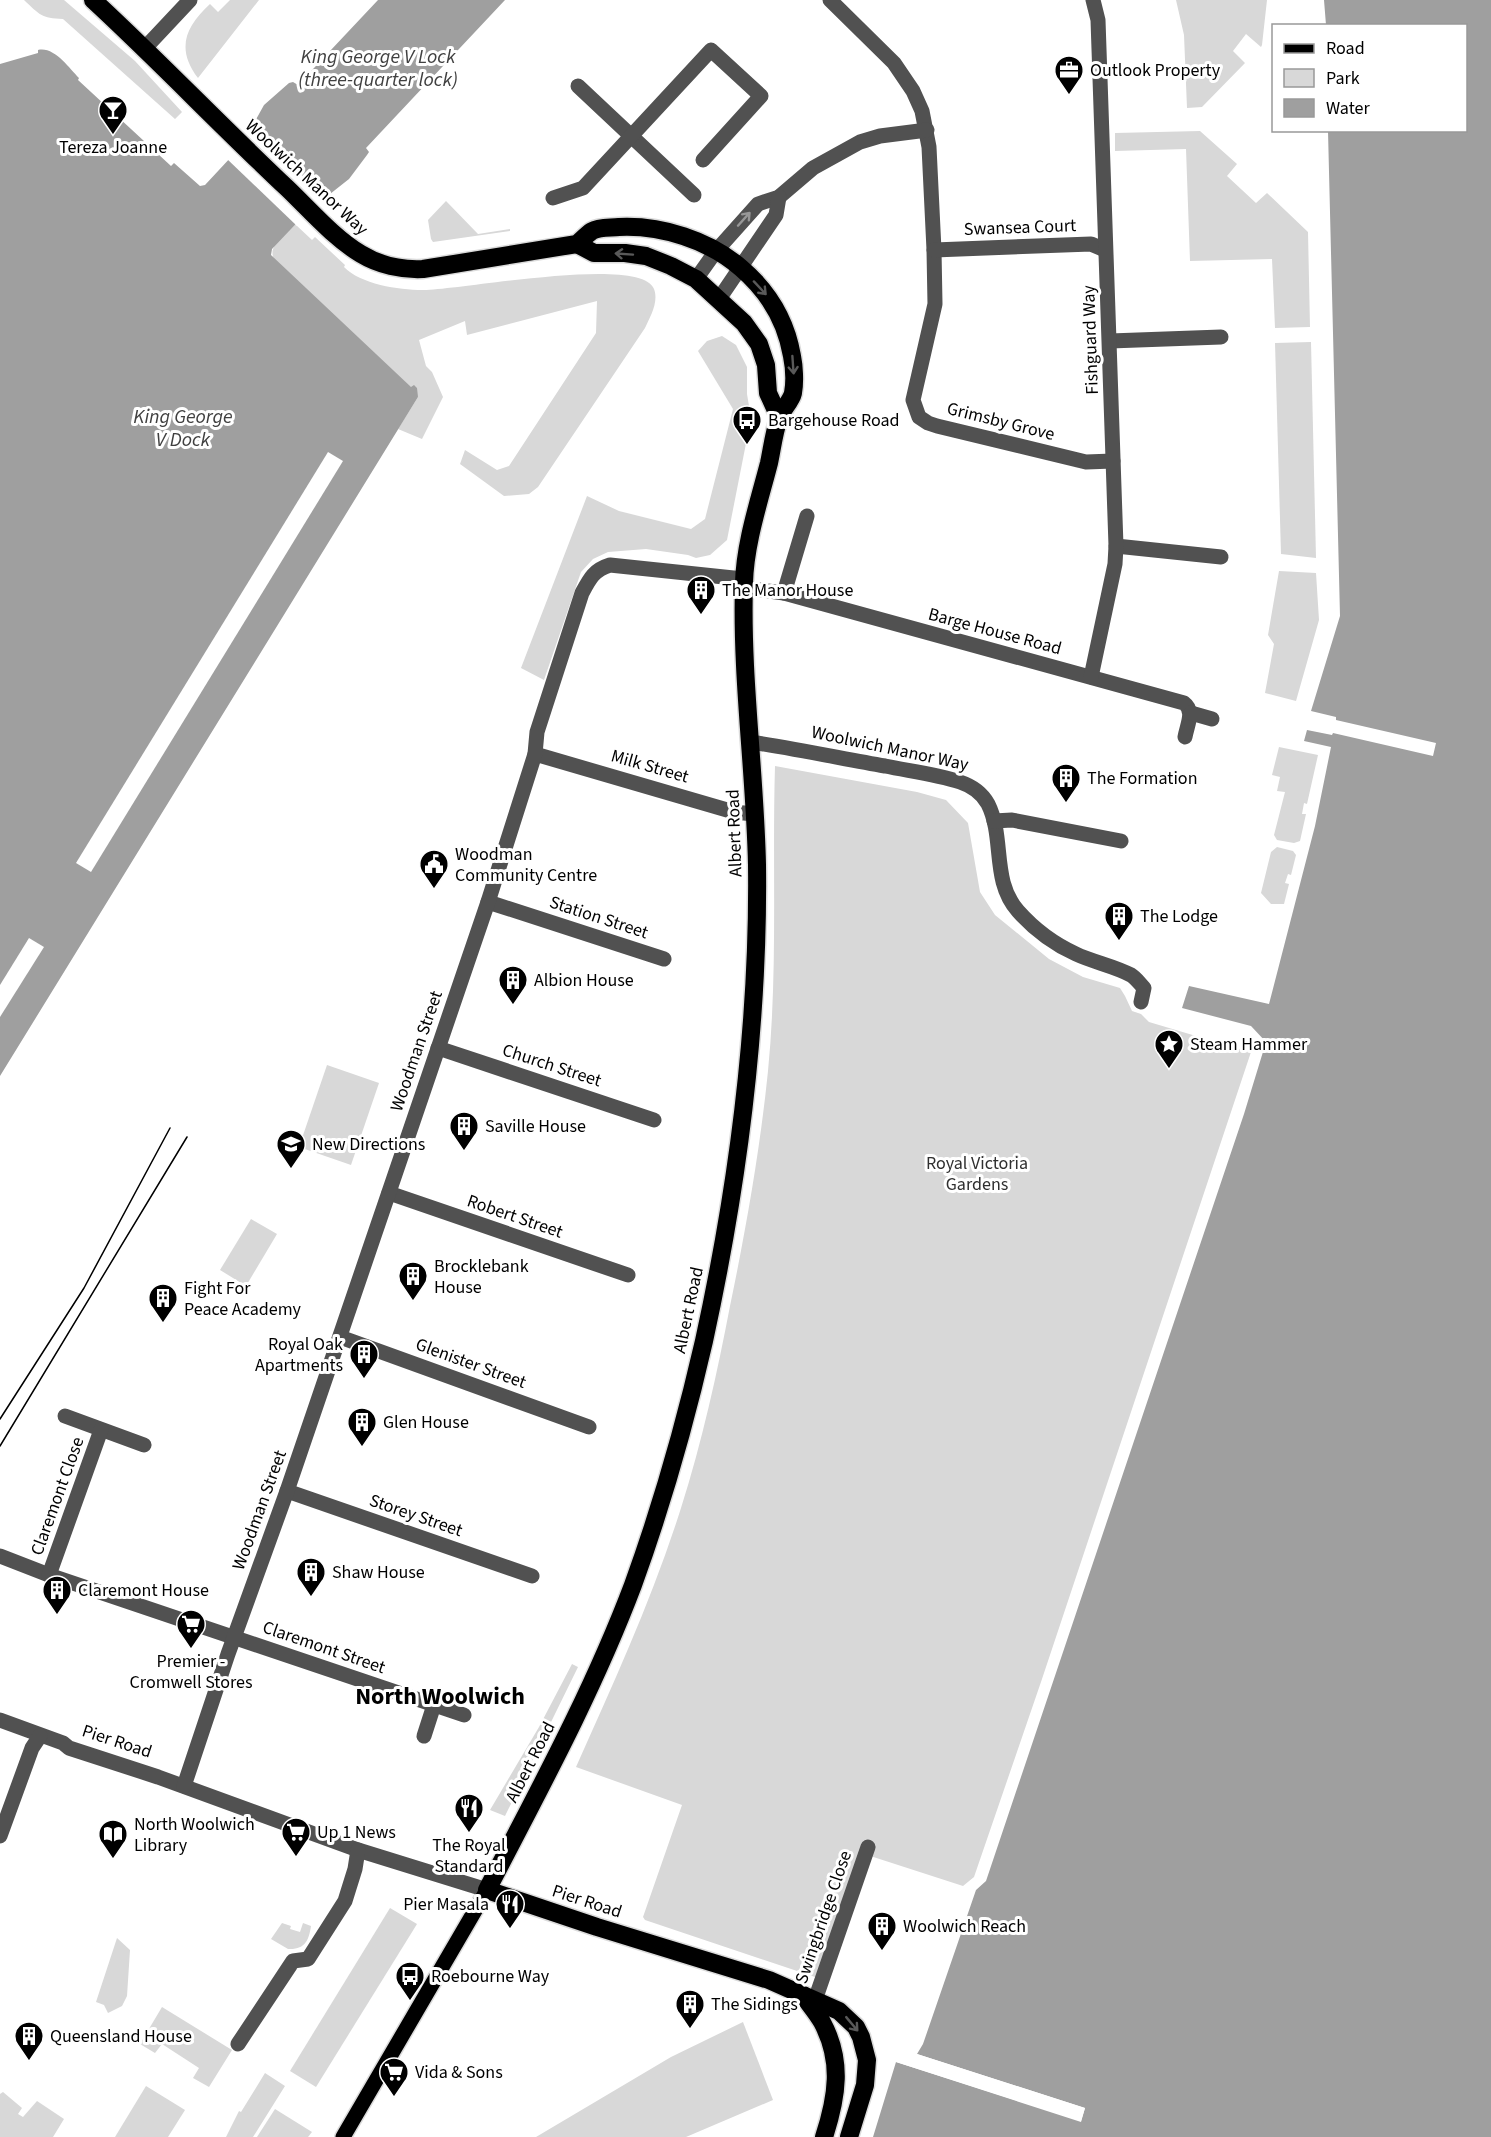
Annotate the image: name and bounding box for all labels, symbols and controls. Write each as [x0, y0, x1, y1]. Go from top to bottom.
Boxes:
legend [1272, 24, 1467, 132]
text: Road [1326, 36, 1365, 61]
water label: King George V Lock (three-quarter lock) [298, 43, 458, 94]
office icon: Outlook Property [1053, 54, 1085, 96]
place label: Outlook Property [1090, 58, 1221, 83]
text: Park [1326, 66, 1360, 91]
bar icon: Tereza Joanne [97, 94, 129, 136]
text: Water [1326, 96, 1370, 121]
street label: Woolwich Manor Way [240, 114, 374, 242]
place label: Tereza Joanne [59, 135, 167, 160]
one-way arrow [737, 211, 751, 226]
street label: Swansea Court [963, 213, 1077, 242]
one-way arrow [614, 248, 634, 259]
one-way arrow [753, 281, 768, 296]
street label: Fishguard Way [1076, 284, 1105, 395]
one-way arrow [787, 355, 798, 375]
street label: Grimsby Grove [944, 396, 1057, 447]
water label: King George V Dock [133, 403, 233, 454]
bus stop icon: Bargehouse Road [731, 404, 763, 446]
place label: Bargehouse Road [768, 408, 900, 433]
building icon: The Manor House [685, 574, 717, 616]
place label: The Manor House [722, 578, 853, 603]
street label: Barge House Road [925, 602, 1064, 661]
street label: Woolwich Manor Way [809, 720, 971, 777]
street label: Milk Street [608, 743, 692, 789]
building icon: The Formation [1050, 762, 1082, 804]
place label: The Formation [1087, 766, 1197, 791]
street label: Albert Road [720, 789, 749, 877]
place label: Woodman Community Centre [455, 842, 597, 888]
public building icon: Woodman Community Centre [418, 848, 450, 890]
street label: Station Street [546, 890, 651, 945]
building icon: The Lodge [1103, 900, 1135, 942]
place label: The Lodge [1140, 904, 1218, 929]
building icon: Albion House [497, 964, 529, 1006]
place label: Albion House [534, 968, 634, 993]
street label: Woodman Street [384, 987, 449, 1115]
place icon: Steam Hammer [1153, 1028, 1185, 1070]
place label: Steam Hammer [1190, 1032, 1308, 1057]
street label: Church Street [499, 1038, 605, 1093]
building icon: Saville House [448, 1110, 480, 1152]
place label: Saville House [485, 1114, 586, 1139]
school or university icon: New Directions [275, 1128, 307, 1170]
place label: New Directions [312, 1132, 425, 1157]
park label: Royal Victoria Gardens [926, 1151, 1028, 1197]
street label: Robert Street [464, 1188, 566, 1245]
place label: Brocklebank House [434, 1254, 529, 1300]
building icon: Brocklebank House [397, 1260, 429, 1302]
street label: Albert Road [667, 1265, 710, 1356]
place label: Fight For Peace Academy [184, 1276, 302, 1322]
building icon: Fight For Peace Academy [147, 1282, 179, 1324]
place label: Royal Oak Apartments [255, 1332, 343, 1378]
street label: Glenister Street [412, 1332, 530, 1395]
building icon: Royal Oak Apartments [348, 1338, 380, 1380]
building icon: Glen House [346, 1406, 378, 1448]
place label: Glen House [383, 1410, 469, 1435]
street label: Claremont Close [24, 1433, 90, 1559]
street label: Woodman Street [226, 1447, 293, 1574]
street label: Storey Street [366, 1488, 466, 1543]
building icon: Shaw House [295, 1556, 327, 1598]
place label: Shaw House [332, 1560, 425, 1585]
building icon: Claremont House [41, 1574, 73, 1616]
place label: Claremont House [78, 1578, 209, 1603]
supermarket icon: Premier - Cromwell Stores [175, 1608, 207, 1650]
street label: Claremont Street [259, 1615, 389, 1680]
place label: Premier - Cromwell Stores [130, 1649, 252, 1695]
district label: North Woolwich [355, 1679, 525, 1714]
street label: Albert Road [499, 1717, 562, 1807]
street label: Pier Road [79, 1718, 155, 1764]
restaurant icon: The Royal Standard [453, 1792, 485, 1834]
place label: North Woolwich Library [134, 1812, 255, 1858]
supermarket icon: Up 1 News [280, 1816, 312, 1858]
library icon: North Woolwich Library [97, 1818, 129, 1860]
place label: Up 1 News [317, 1820, 396, 1845]
place label: The Royal Standard [432, 1833, 506, 1879]
street label: Swingbridge Close [789, 1847, 858, 1987]
street label: Pier Road [549, 1878, 625, 1924]
restaurant icon: Pier Masala [494, 1888, 526, 1930]
place label: Pier Masala [403, 1892, 489, 1917]
building icon: Woolwich Reach [866, 1910, 898, 1952]
place label: Woolwich Reach [903, 1914, 1026, 1939]
bus stop icon: Roebourne Way [394, 1960, 426, 2002]
place label: Roebourne Way [431, 1964, 550, 1989]
building icon: The Sidings [674, 1988, 706, 2030]
place label: The Sidings [711, 1992, 798, 2017]
one-way arrow [845, 2016, 859, 2031]
building icon: Queensland House [13, 2020, 45, 2062]
place label: Queensland House [50, 2024, 192, 2049]
supermarket icon: Vida & Sons [378, 2056, 410, 2098]
place label: Vida & Sons [415, 2060, 503, 2085]

